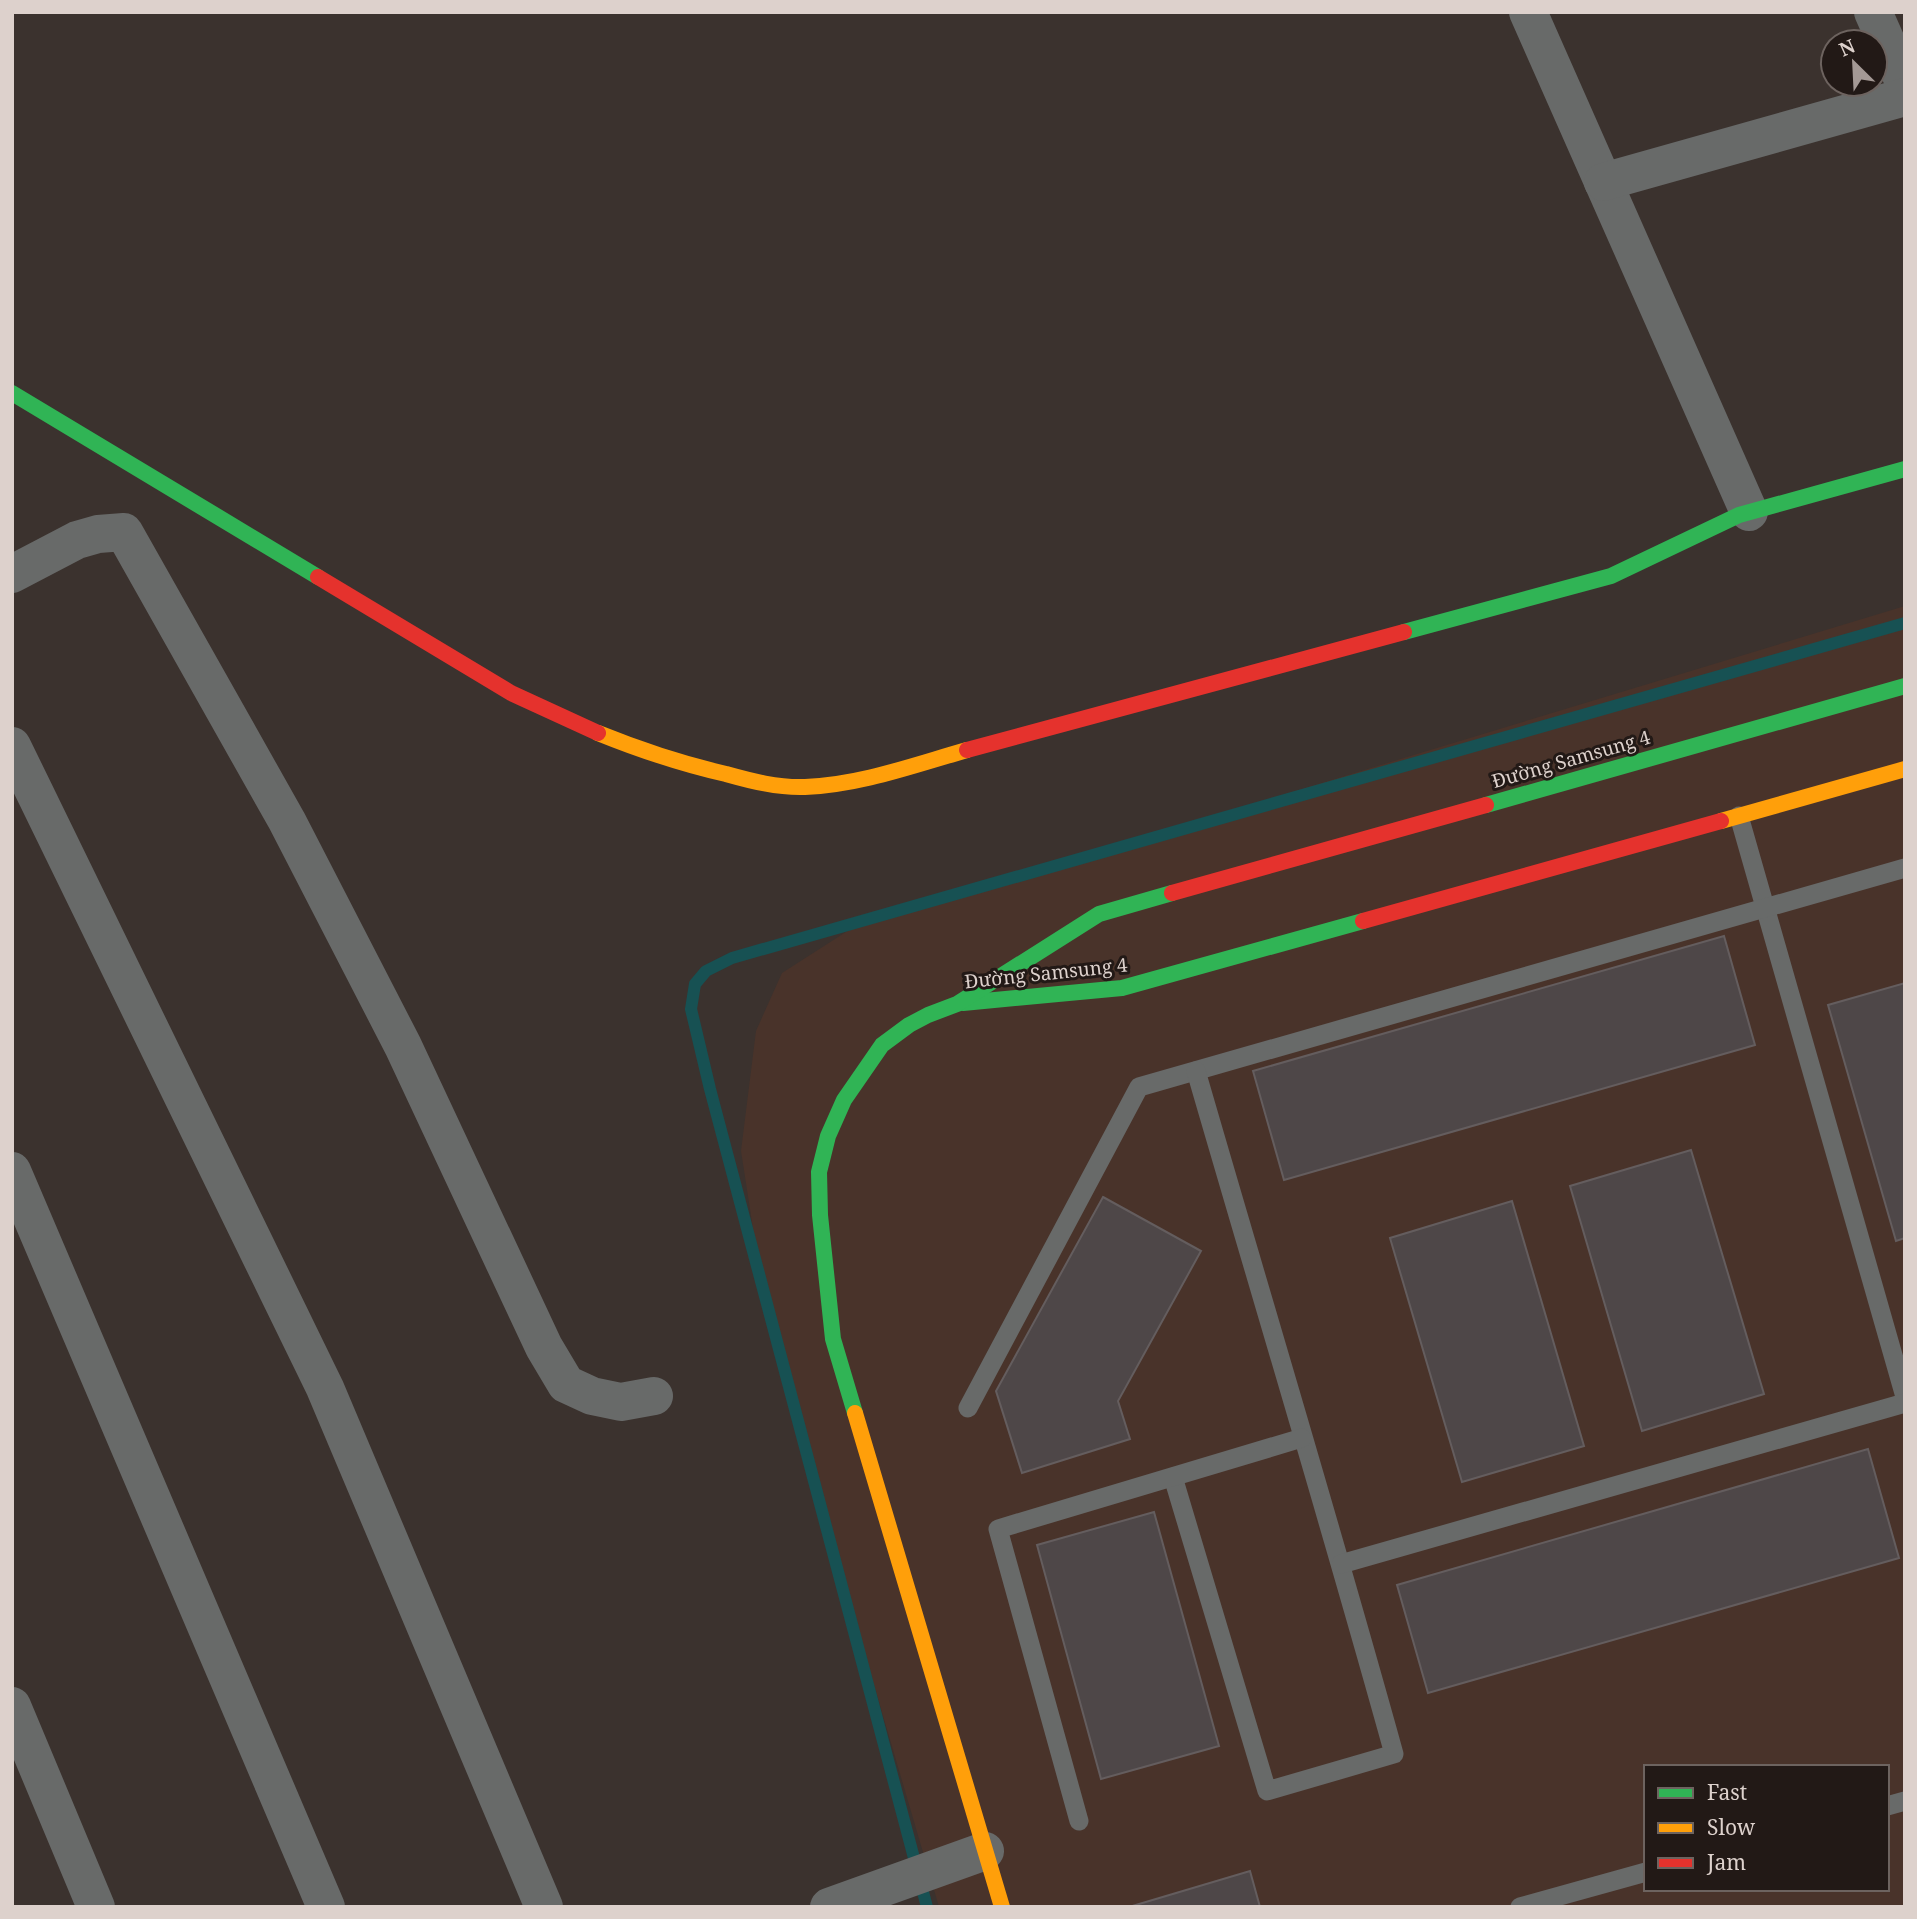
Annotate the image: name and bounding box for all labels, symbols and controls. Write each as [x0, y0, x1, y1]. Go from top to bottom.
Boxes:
north arrow [1819, 28, 1889, 98]
text: N [1835, 33, 1859, 62]
street label: Đường Samsung 4 [1489, 724, 1654, 794]
street label: Đường Samsung 4 [963, 951, 1129, 994]
legend [1644, 1765, 1889, 1891]
text: Fast [1707, 1778, 1747, 1806]
text: Slow [1707, 1813, 1756, 1841]
text: Jam [1706, 1848, 1746, 1876]

